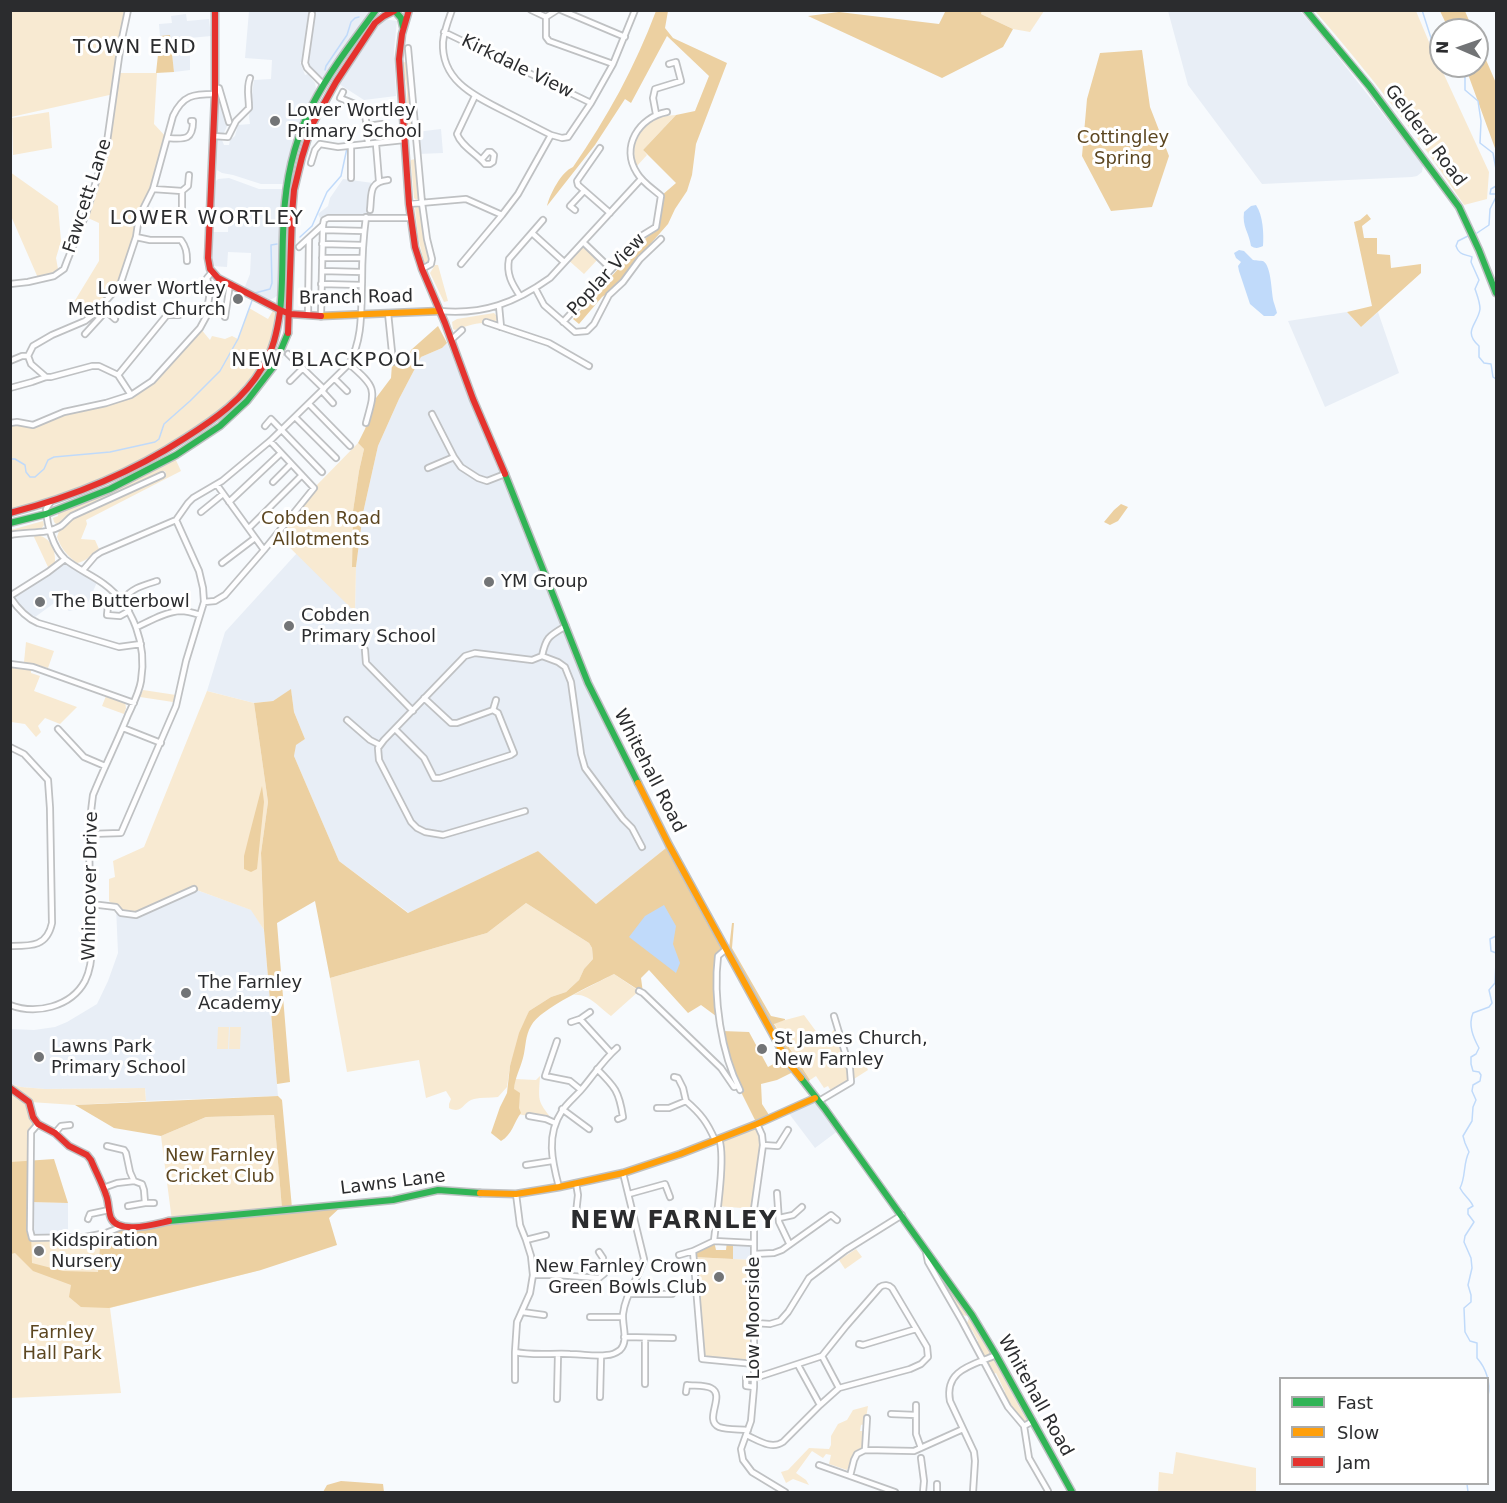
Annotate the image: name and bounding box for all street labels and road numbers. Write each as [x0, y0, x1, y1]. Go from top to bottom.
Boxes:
street label: Kirkdale View [458, 31, 576, 103]
street label: Gelderd Road [1380, 81, 1470, 191]
street label: Fawcett Lane [59, 136, 117, 256]
street label: Poplar View [563, 229, 651, 321]
street label: Branch Road [299, 286, 413, 310]
street label: Whitehall Road [609, 706, 689, 836]
street label: Whincover Drive [79, 811, 103, 961]
street label: Lawns Lane [339, 1166, 447, 1200]
street label: Low Moorside [743, 1256, 765, 1380]
street label: Whitehall Road [993, 1331, 1077, 1461]

